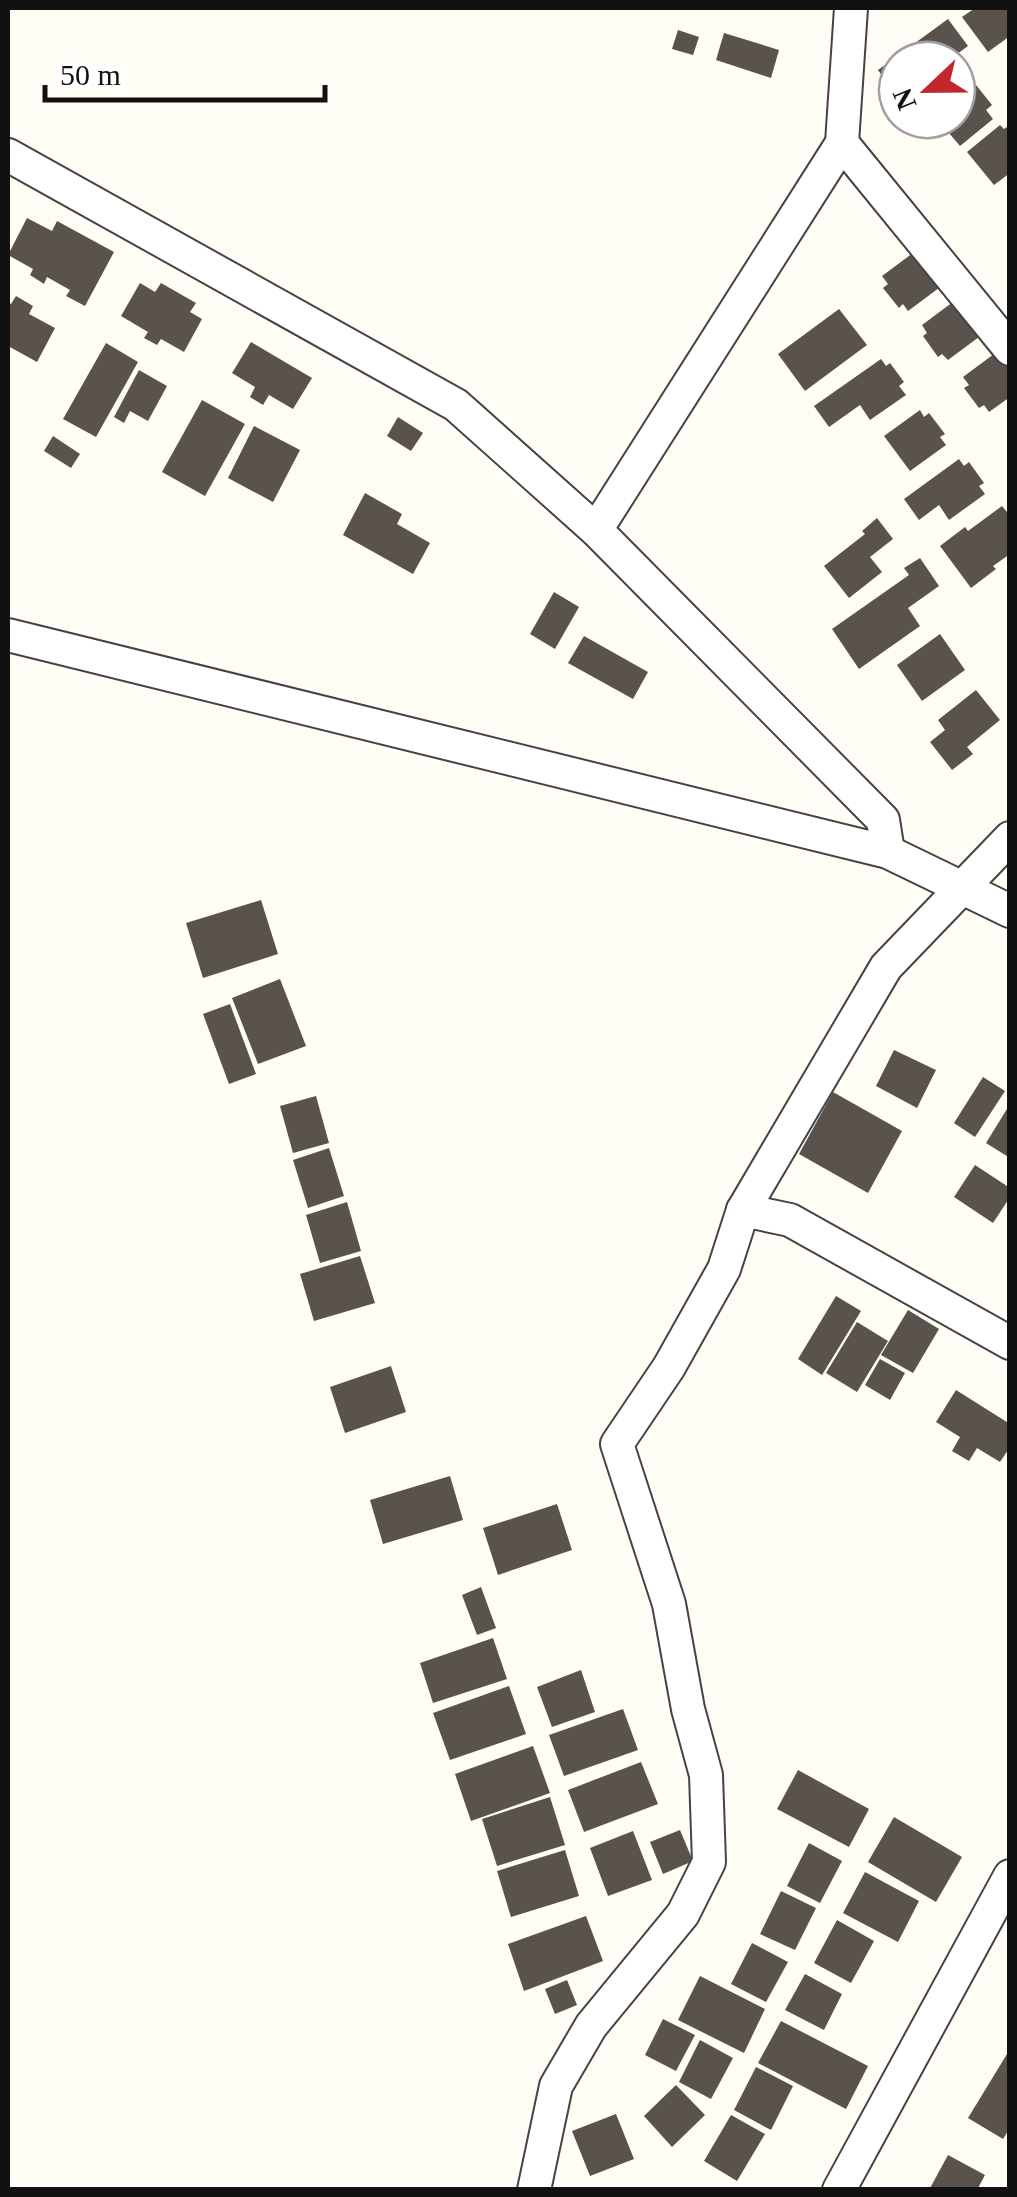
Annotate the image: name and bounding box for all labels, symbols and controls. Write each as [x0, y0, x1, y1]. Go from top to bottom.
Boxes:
scale bar [45, 40, 325, 102]
north arrow [877, 40, 977, 140]
text: 50 m [60, 58, 121, 91]
text: N [886, 84, 922, 114]

